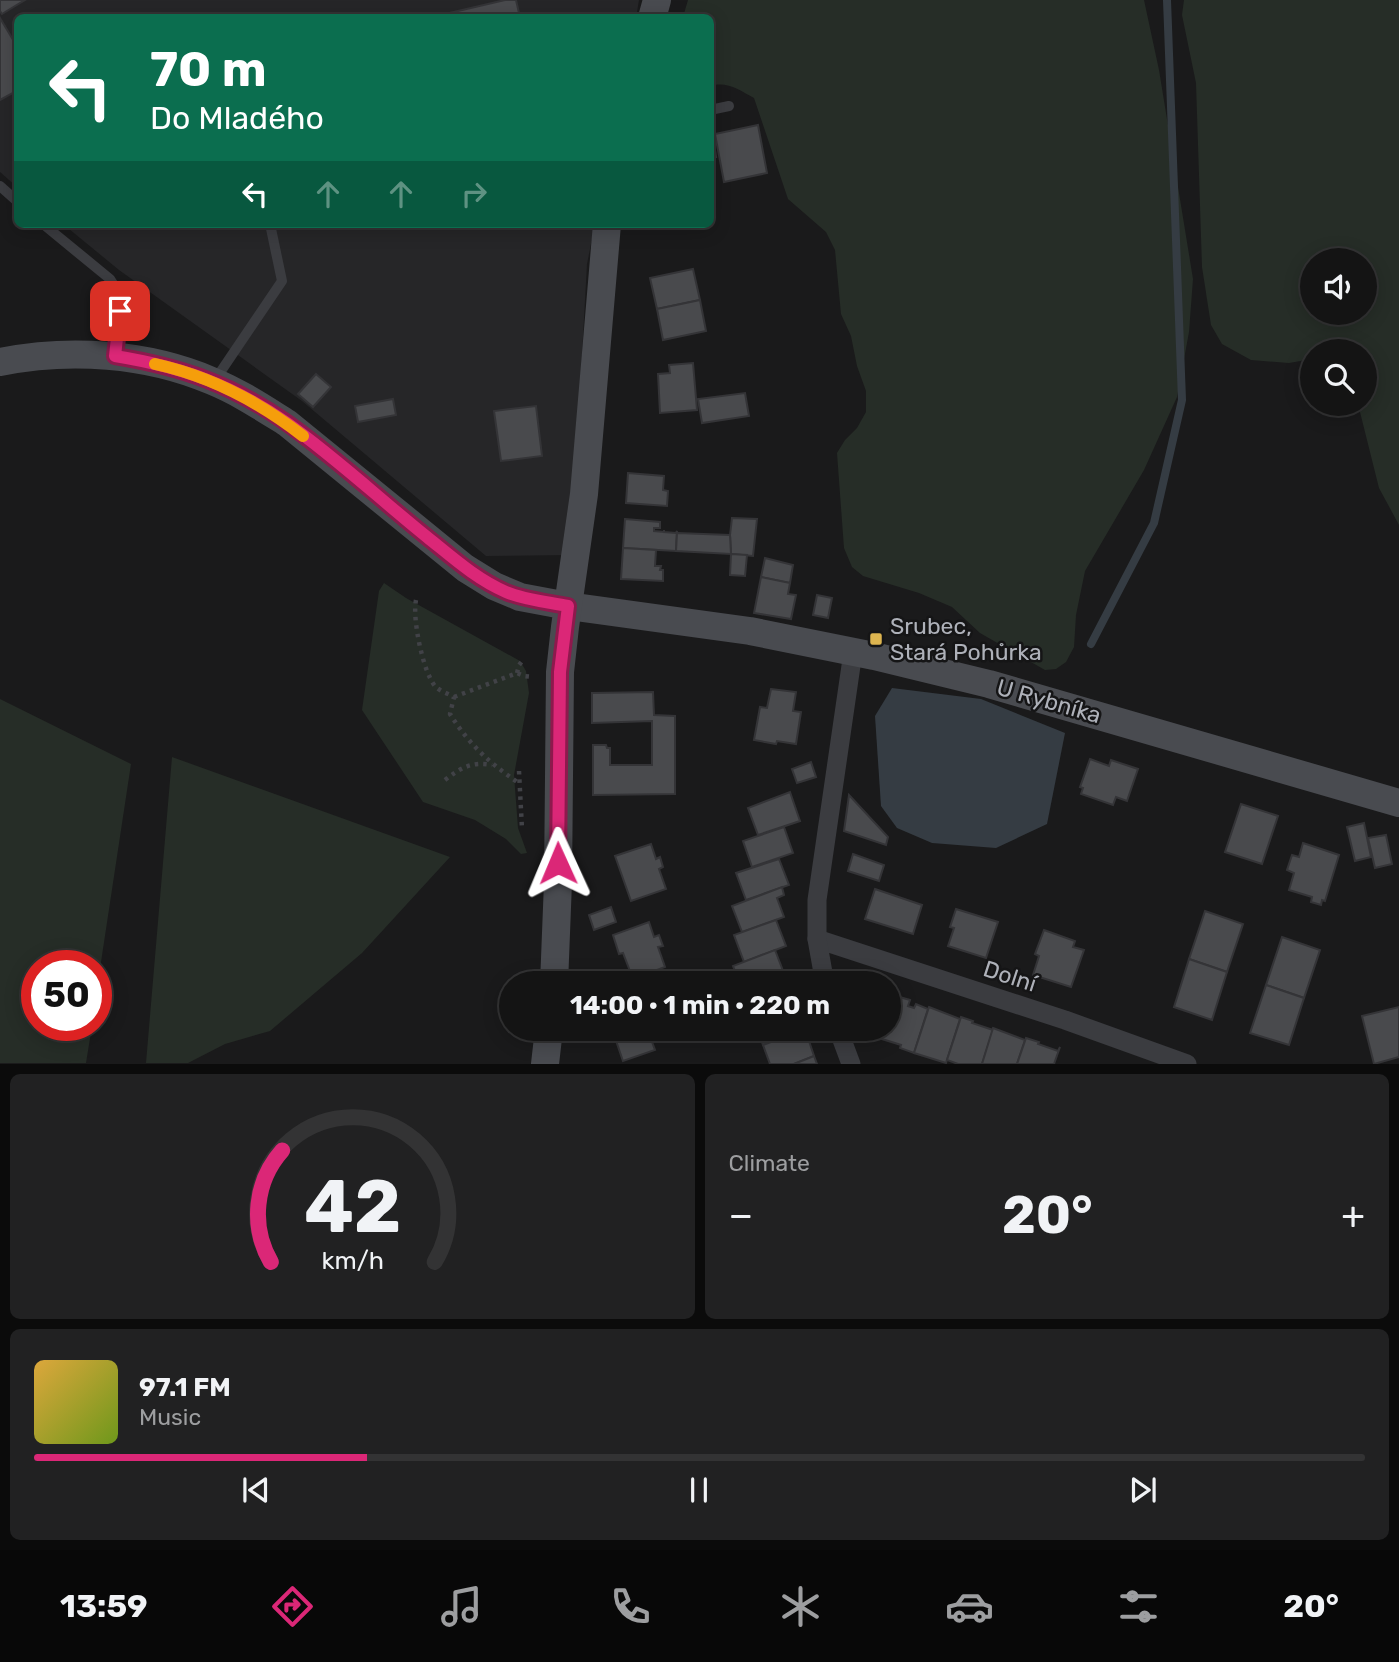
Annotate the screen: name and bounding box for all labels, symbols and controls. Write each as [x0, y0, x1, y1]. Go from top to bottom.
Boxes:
text: 70 m [150, 40, 267, 98]
icon: left [35, 42, 126, 133]
text: Do Mladého [150, 99, 324, 137]
icon: left [236, 175, 274, 213]
icon: ahead [309, 175, 347, 213]
icon: ahead [382, 175, 420, 213]
icon: right [455, 175, 493, 213]
map controls [1300, 248, 1377, 416]
button: sound [1300, 248, 1377, 325]
pin [90, 281, 150, 341]
icon: arrive [101, 292, 139, 330]
button: search [1300, 339, 1377, 416]
place label: Srubec, Stará Pohůrka [890, 612, 1042, 666]
marker: Srubec, Stará Pohůrka [868, 631, 884, 647]
street label: U Rybníka [994, 673, 1104, 729]
position arrow [521, 826, 595, 900]
speed limit sign: 50 [21, 950, 112, 1041]
street label: Dolní [980, 954, 1041, 998]
text: 14:00 · 1 min · 220 m [570, 990, 830, 1021]
text: Climate [729, 1149, 810, 1177]
text: 42 [304, 1165, 401, 1251]
text: 20° [1002, 1184, 1093, 1246]
text: − [729, 1192, 753, 1238]
text: + [1341, 1192, 1365, 1238]
text: km/h [321, 1246, 383, 1275]
text: 97.1 FM [139, 1372, 231, 1403]
text: Music [139, 1403, 201, 1431]
icon: previous [237, 1471, 275, 1509]
icon: pause [680, 1471, 718, 1509]
icon: next [1124, 1471, 1162, 1509]
icon: directions [268, 1582, 317, 1631]
icon: music [437, 1582, 486, 1631]
icon: phone [606, 1582, 655, 1631]
icon: climate [776, 1582, 825, 1631]
icon: car [945, 1582, 994, 1631]
icon: filters [1114, 1582, 1163, 1631]
text: 13:59 [60, 1587, 148, 1625]
text: 20° [1283, 1587, 1339, 1625]

